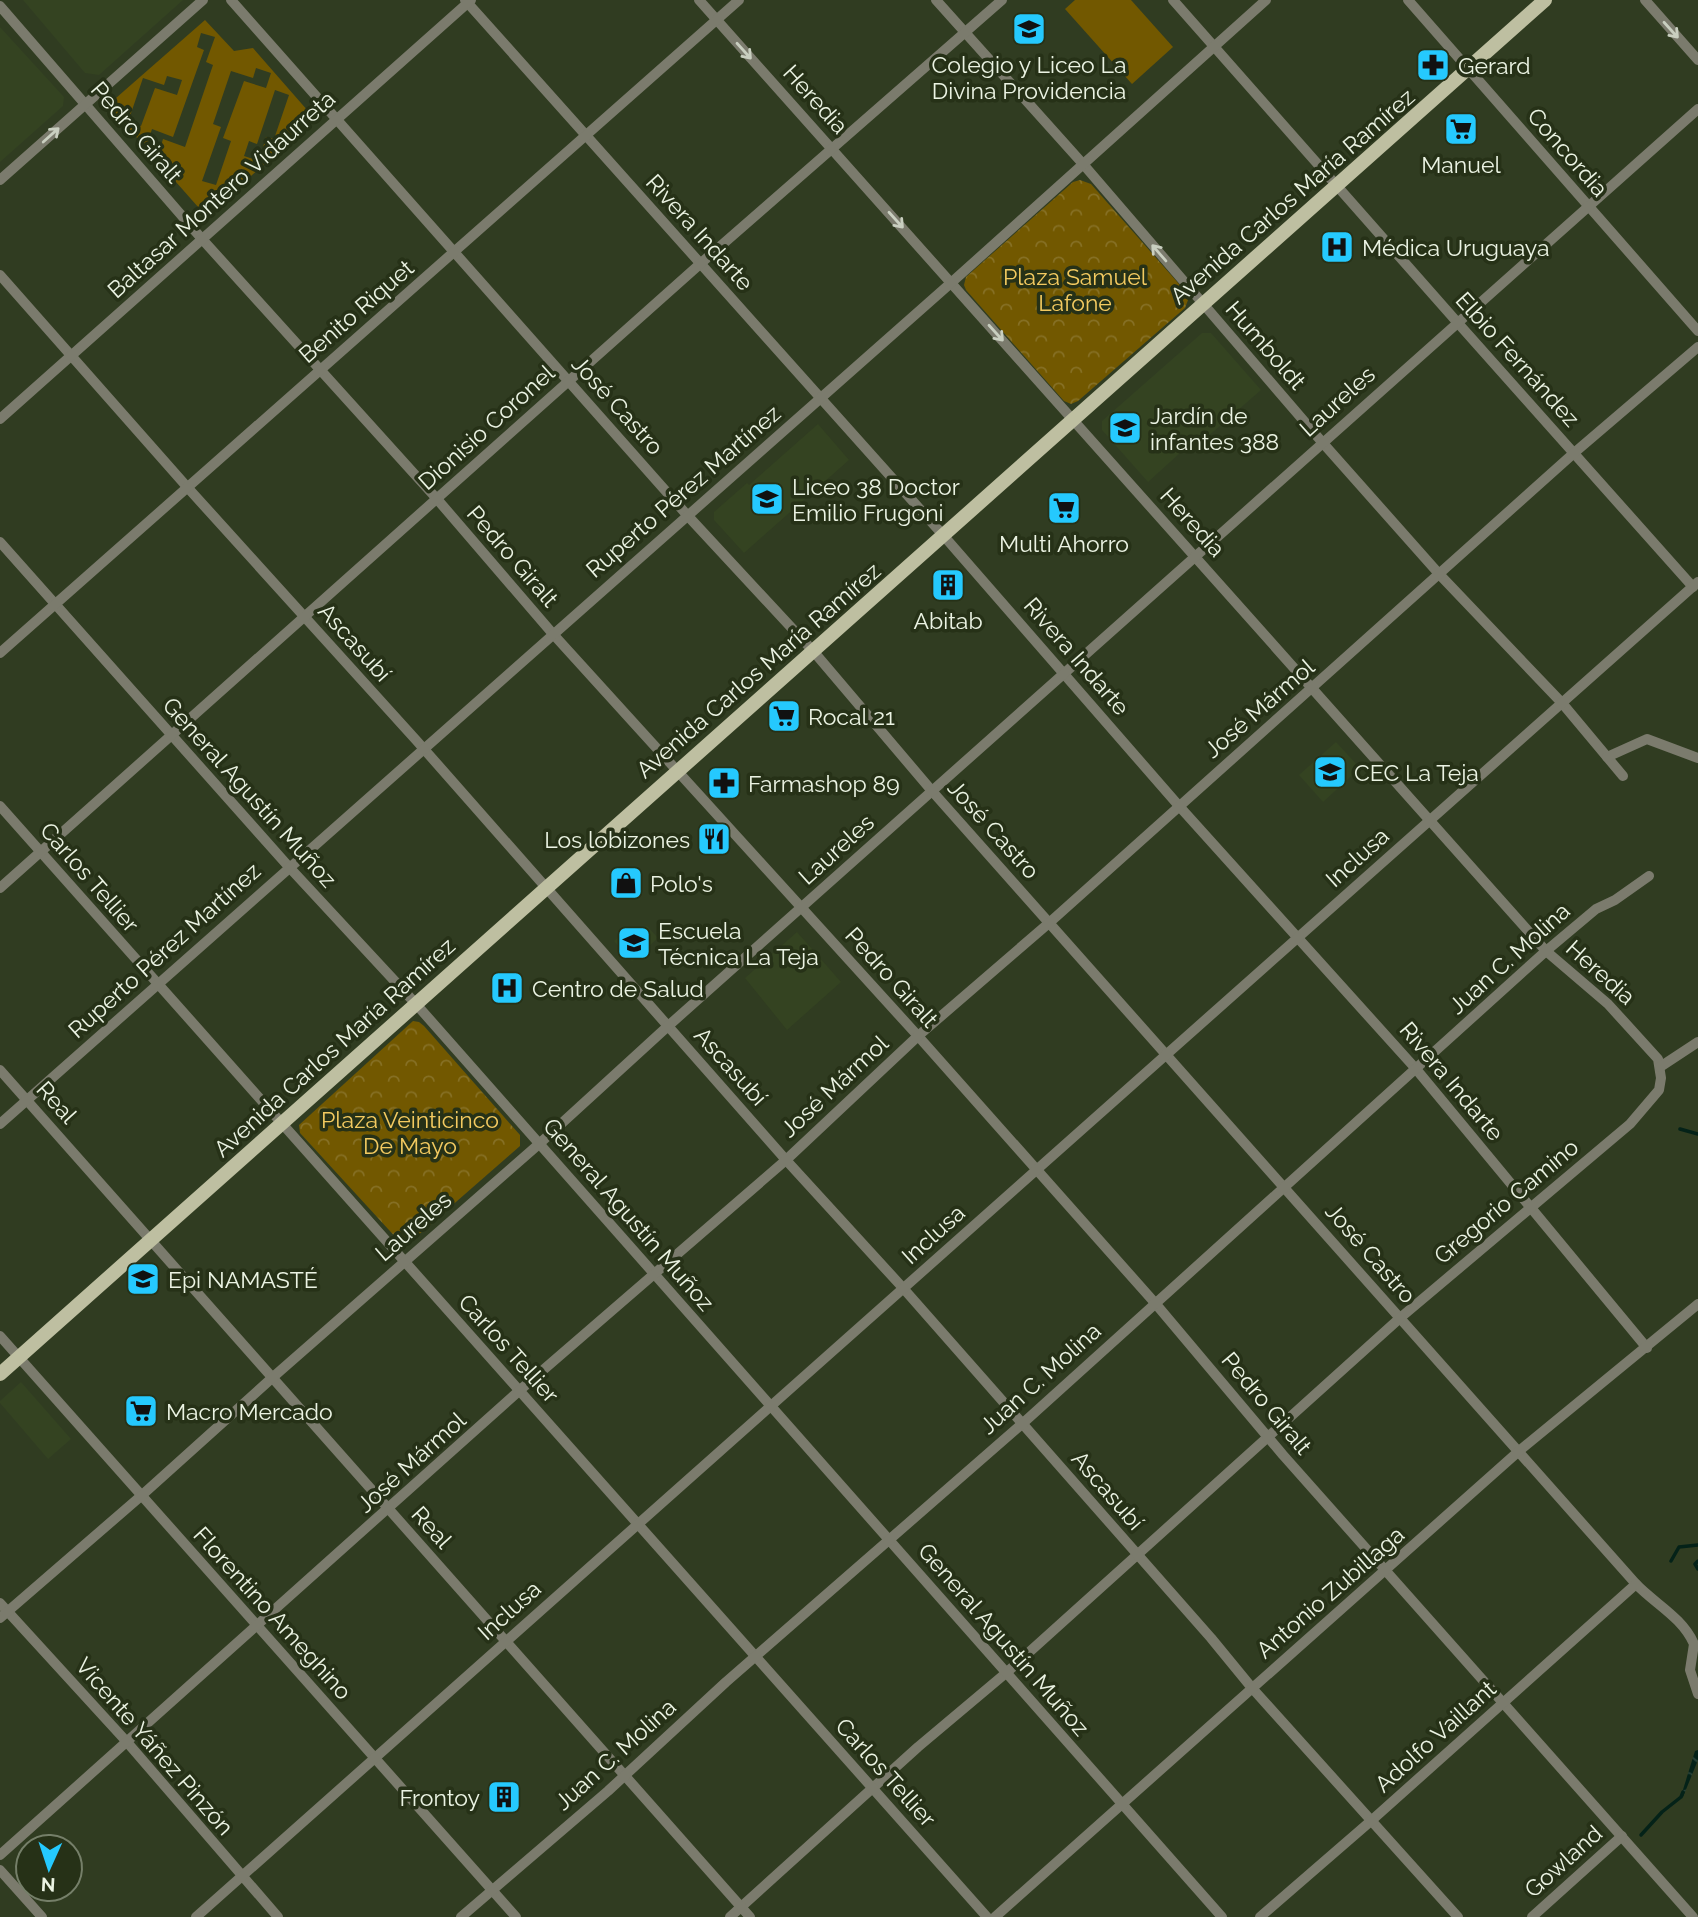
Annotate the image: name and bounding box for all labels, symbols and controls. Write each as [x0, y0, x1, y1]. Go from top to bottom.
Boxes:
school or university icon: Colegio y Liceo La Divina Providencia [1010, 10, 1048, 48]
one-way arrow [1663, 21, 1680, 38]
one-way arrow [736, 42, 752, 60]
pharmacy icon: Gerard [1414, 46, 1452, 84]
place label: Colegio y Liceo La Divina Providencia [931, 51, 1127, 104]
place label: Gerard [1458, 52, 1531, 79]
street label: Heredia [778, 59, 854, 139]
street label: Pedro Giralt [86, 76, 188, 188]
street label: Avenida Carlos María Ramírez [1164, 83, 1420, 309]
street label: Baltasar Montero Vidaurreta [102, 85, 340, 303]
street label: Concordia [1522, 102, 1614, 202]
supermarket icon: Manuel [1442, 110, 1480, 148]
one-way arrow [42, 127, 60, 143]
place label: Manuel [1421, 151, 1501, 178]
street label: Rivera Indarte [641, 168, 759, 296]
one-way arrow [888, 211, 905, 228]
hospital icon: Médica Uruguaya [1318, 228, 1356, 266]
place label: Médica Uruguaya [1362, 234, 1550, 261]
one-way arrow [1151, 244, 1167, 262]
street label: Benito Riquet [293, 254, 419, 368]
park label: Plaza Samuel Lafone [1003, 263, 1148, 316]
street label: Elbio Fernández [1451, 286, 1585, 432]
street label: Humboldt [1220, 295, 1312, 395]
one-way arrow [988, 324, 1004, 342]
street label: José Castro [567, 350, 669, 460]
street label: Dionisio Coronel [413, 359, 560, 495]
street label: Laureles [1294, 360, 1380, 442]
street label: Ruperto Pérez Martínez [580, 399, 786, 583]
place label: Jardín de infantes 388 [1150, 402, 1279, 455]
school or university icon: Jardín de infantes 388 [1106, 409, 1144, 447]
place label: Liceo 38 Doctor Emilio Frugoni [792, 473, 960, 526]
school or university icon: Liceo 38 Doctor Emilio Frugoni [748, 480, 786, 518]
street label: Heredia [1155, 482, 1231, 562]
supermarket icon: Multi Ahorro [1045, 489, 1083, 527]
street label: Pedro Giralt [462, 500, 564, 612]
place label: Multi Ahorro [999, 530, 1129, 557]
street label: Avenida Carlos María Ramírez [630, 557, 886, 783]
building icon: Abitab [929, 566, 967, 604]
street label: Rivera Indarte [1019, 592, 1135, 720]
street label: Ascasubí [313, 597, 398, 687]
place label: Abitab [913, 607, 983, 634]
street label: José Mármol [1199, 652, 1320, 763]
street label: General Agustín Muñoz [158, 691, 342, 893]
supermarket icon: Rocal 21 [765, 697, 803, 735]
place label: Rocal 21 [808, 703, 895, 730]
school or university icon: CEC La Teja [1311, 753, 1349, 791]
place label: CEC La Teja [1354, 759, 1479, 786]
pharmacy icon: Farmashop 89 [705, 764, 743, 802]
place label: Farmashop 89 [748, 770, 900, 797]
street label: José Castro [943, 774, 1045, 884]
street label: Laureles [793, 808, 879, 890]
street label: Carlos Tellier [35, 817, 145, 937]
restaurant icon: Los lobizones [695, 820, 733, 858]
street label: Inclusa [1320, 822, 1394, 892]
place label: Los lobizones [544, 826, 690, 853]
street label: Ruperto Pérez Martínez [63, 857, 265, 1043]
shop icon: Polo's [607, 864, 645, 902]
place label: Polo's [650, 870, 713, 897]
street label: Juan C. Molina [1443, 897, 1575, 1019]
place label: Escuela Técnica La Teja [658, 917, 819, 970]
street label: Pedro Giralt [840, 921, 944, 1033]
school or university icon: Escuela Técnica La Teja [615, 924, 653, 962]
street label: Avenida Carlos María Ramírez [208, 932, 460, 1162]
street label: Heredia [1561, 934, 1641, 1010]
hospital icon: Centro de Salud [488, 969, 526, 1007]
place label: Centro de Salud [532, 975, 704, 1002]
street label: Rivera Indarte [1394, 1016, 1510, 1146]
street label: Ascasubí [689, 1021, 774, 1111]
street label: José Mármol [775, 1029, 894, 1143]
street label: Real [31, 1076, 83, 1129]
park label: Plaza Veinticinco De Mayo [321, 1106, 499, 1159]
street label: General Agustín Muñoz [538, 1112, 720, 1316]
street label: Gregorio Camino [1428, 1133, 1584, 1269]
street label: Laureles [370, 1186, 456, 1266]
street label: José Castro [1320, 1198, 1422, 1308]
street label: Inclusa [896, 1199, 970, 1269]
school or university icon: Epi NAMASTÉ [124, 1260, 162, 1298]
place label: Epi NAMASTÉ [168, 1266, 318, 1293]
street label: Carlos Tellier [453, 1288, 565, 1408]
street label: Juan C. Molina [974, 1317, 1106, 1439]
street label: Pedro Giralt [1216, 1346, 1318, 1460]
supermarket icon: Macro Mercado [122, 1392, 160, 1430]
place label: Macro Mercado [166, 1398, 333, 1425]
street label: José Mármol [351, 1406, 471, 1518]
street label: Ascasubí [1066, 1445, 1150, 1536]
street label: Real [406, 1501, 458, 1554]
street label: Florentino Ameghino [188, 1521, 358, 1705]
street label: Antonio Zubillaga [1251, 1521, 1409, 1663]
street label: General Agustín Muñoz [913, 1537, 1095, 1741]
street label: Inclusa [472, 1575, 546, 1645]
street label: Vicente Yáñez Pinzón [71, 1652, 239, 1840]
street label: Adolfo Vaillant [1369, 1674, 1501, 1797]
street label: Juan C. Molina [549, 1693, 681, 1815]
street label: Carlos Tellier [830, 1712, 942, 1832]
building icon: Frontoy [485, 1778, 523, 1816]
place label: Frontoy [399, 1784, 480, 1811]
street label: Gowland [1519, 1819, 1607, 1903]
north arrow [14, 1833, 84, 1903]
text: N [40, 1874, 56, 1896]

